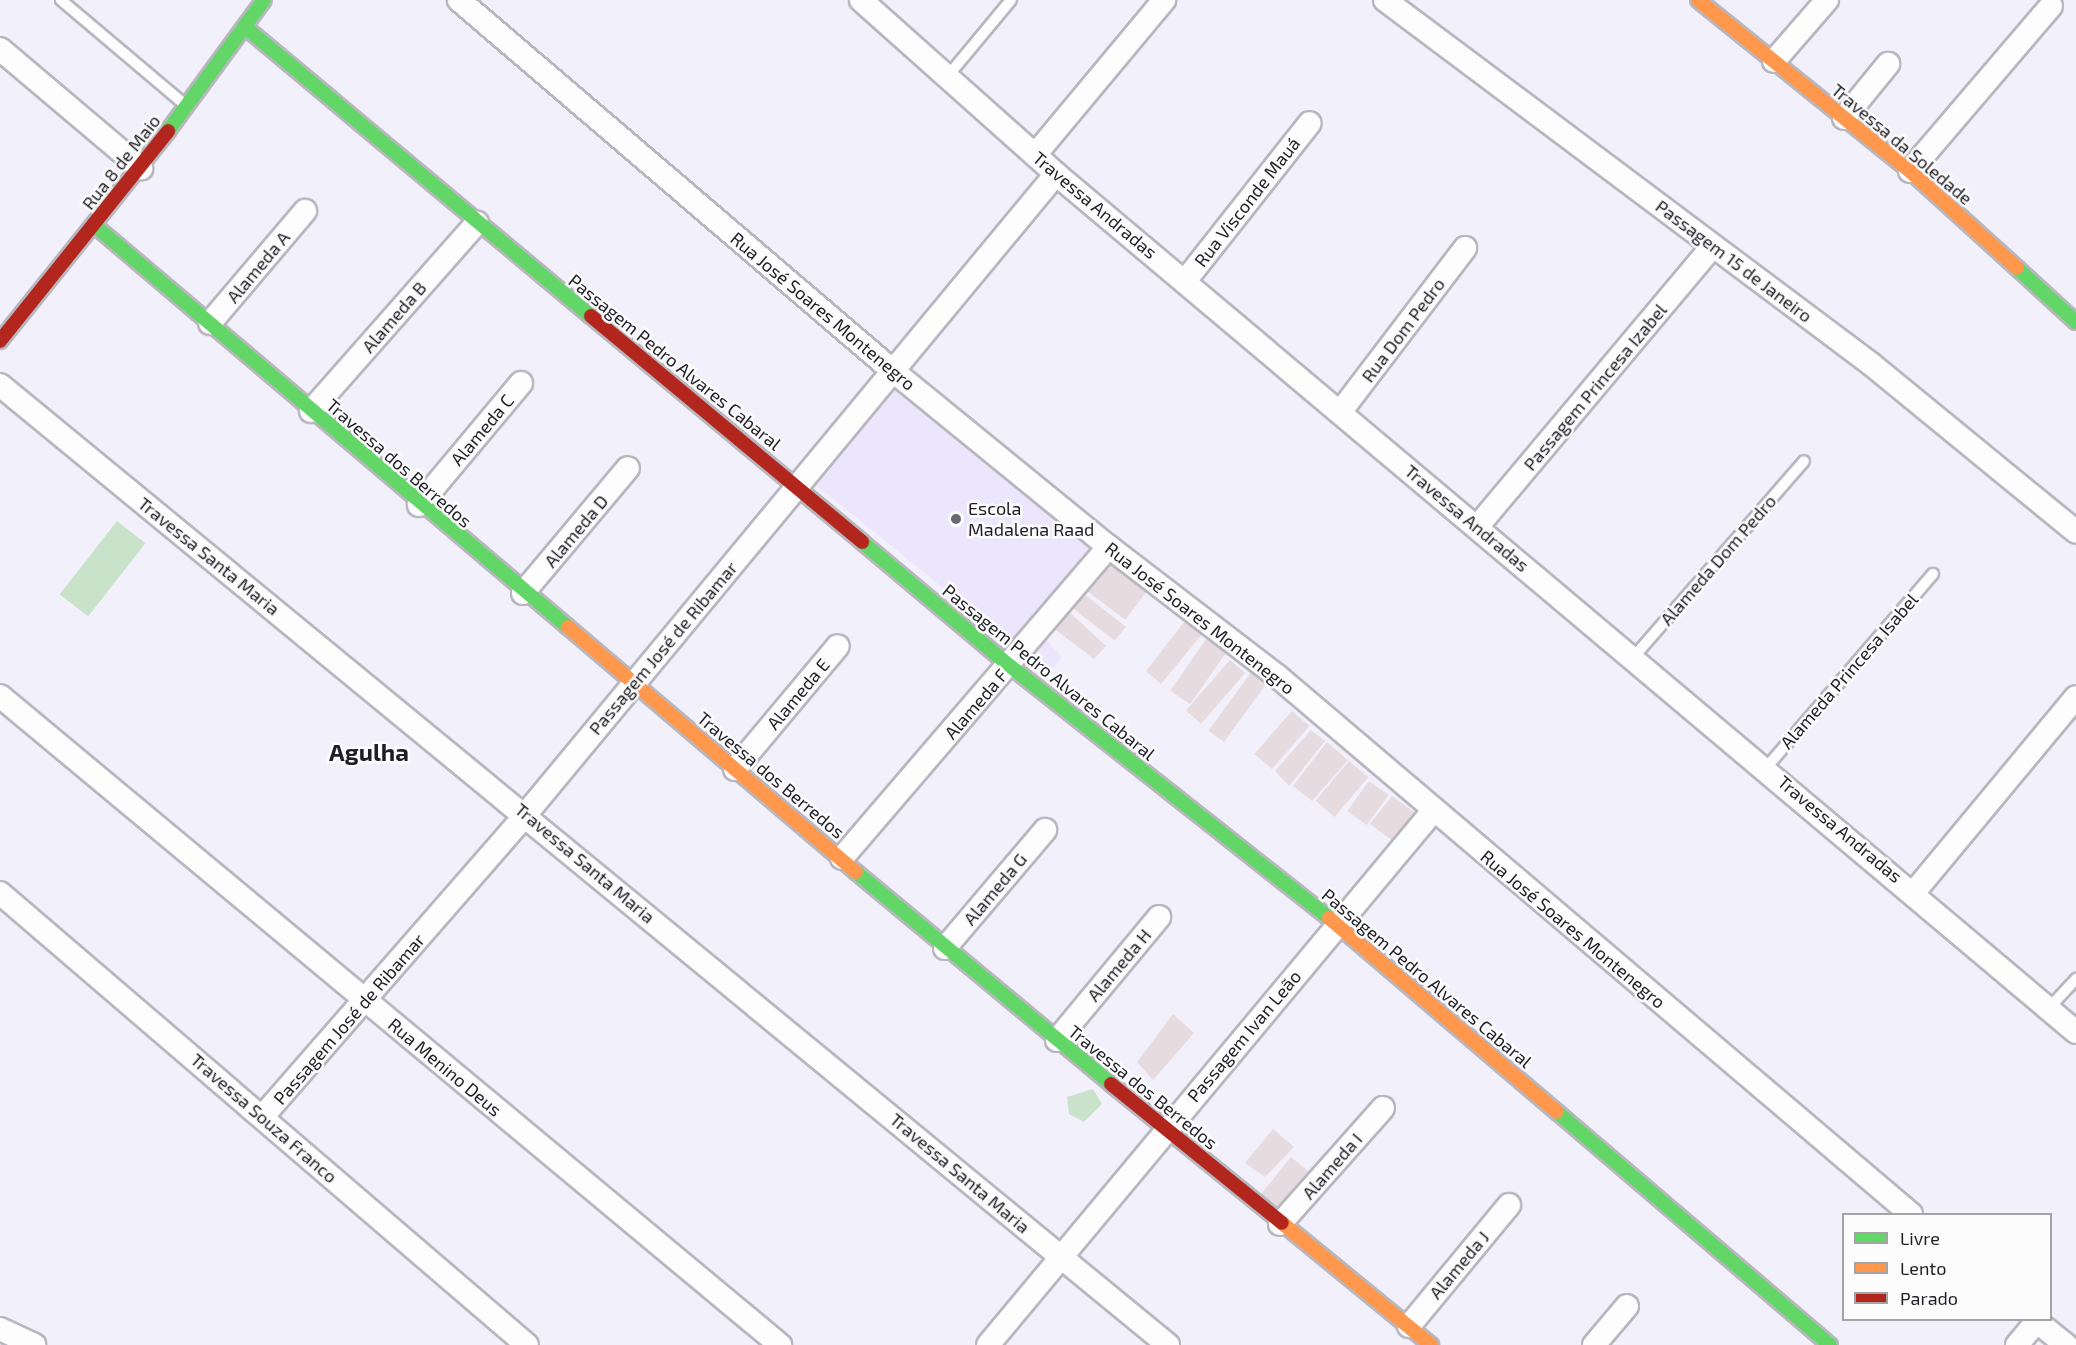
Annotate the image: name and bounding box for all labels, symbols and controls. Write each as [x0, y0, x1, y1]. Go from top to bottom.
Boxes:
street label: Travessa da Soledade [1827, 79, 1977, 209]
street label: Rua 8 de Maio [77, 110, 165, 214]
street label: Rua Visconde Mauá [1190, 133, 1304, 271]
street label: Travessa Andradas [1028, 147, 1162, 263]
street label: Passagem 15 de Janeiro [1651, 195, 1817, 327]
street label: Alameda A [222, 227, 294, 307]
street label: Rua José Soares Montenegro [726, 227, 920, 395]
street label: Passagem Pedro Alvares Cabaral [564, 269, 786, 455]
street label: Rua Dom Pedro [1357, 274, 1449, 386]
street label: Alameda B [357, 277, 431, 357]
street label: Passagem Princesa Izabel [1519, 299, 1671, 475]
street label: Alameda C [446, 390, 518, 470]
street label: Travessa dos Berredos [322, 394, 476, 532]
street label: Travessa Andradas [1400, 460, 1534, 576]
street label: Alameda D [539, 490, 613, 572]
street label: Alameda Dom Pedro [1655, 490, 1781, 630]
street label: Travessa Santa Maria [134, 492, 284, 620]
place label: Escola Madalena Raad [968, 498, 1094, 540]
marker: Escola Madalena Raad [949, 512, 963, 526]
street label: Rua José Soares Montenegro [1101, 537, 1299, 699]
street label: Passagem José de Ribamar [584, 557, 742, 739]
street label: Passagem Pedro Alvares Cabaral [938, 579, 1160, 765]
street label: Alameda Princesa Isabel [1776, 589, 1922, 753]
street label: Alameda E [762, 654, 834, 734]
street label: Alameda F [940, 665, 1012, 743]
street label: Travessa dos Berredos [693, 707, 849, 843]
district label: Agulha [329, 738, 409, 766]
street label: Travessa Andradas [1773, 771, 1907, 887]
street label: Travessa Santa Maria [511, 798, 659, 928]
street label: Rua José Soares Montenegro [1476, 845, 1670, 1013]
street label: Alameda G [959, 849, 1031, 929]
street label: Passagem Pedro Alvares Cabaral [1318, 884, 1536, 1072]
street label: Alameda H [1082, 924, 1156, 1006]
street label: Passagem José de Ribamar [269, 929, 429, 1109]
street label: Passagem Ivan Leão [1183, 966, 1305, 1106]
street label: Rua Menino Deus [384, 1013, 506, 1121]
street label: Travessa dos Berredos [1064, 1020, 1222, 1154]
street label: Travessa Souza Franco [186, 1049, 342, 1187]
street label: Travessa Santa Maria [886, 1108, 1034, 1238]
street label: Alameda I [1297, 1128, 1367, 1204]
legend [1842, 1213, 2052, 1321]
street label: Alameda J [1424, 1227, 1494, 1303]
text: Livre [1900, 1227, 1940, 1249]
text: Lento [1900, 1257, 1946, 1279]
text: Parado [1900, 1287, 1958, 1309]

